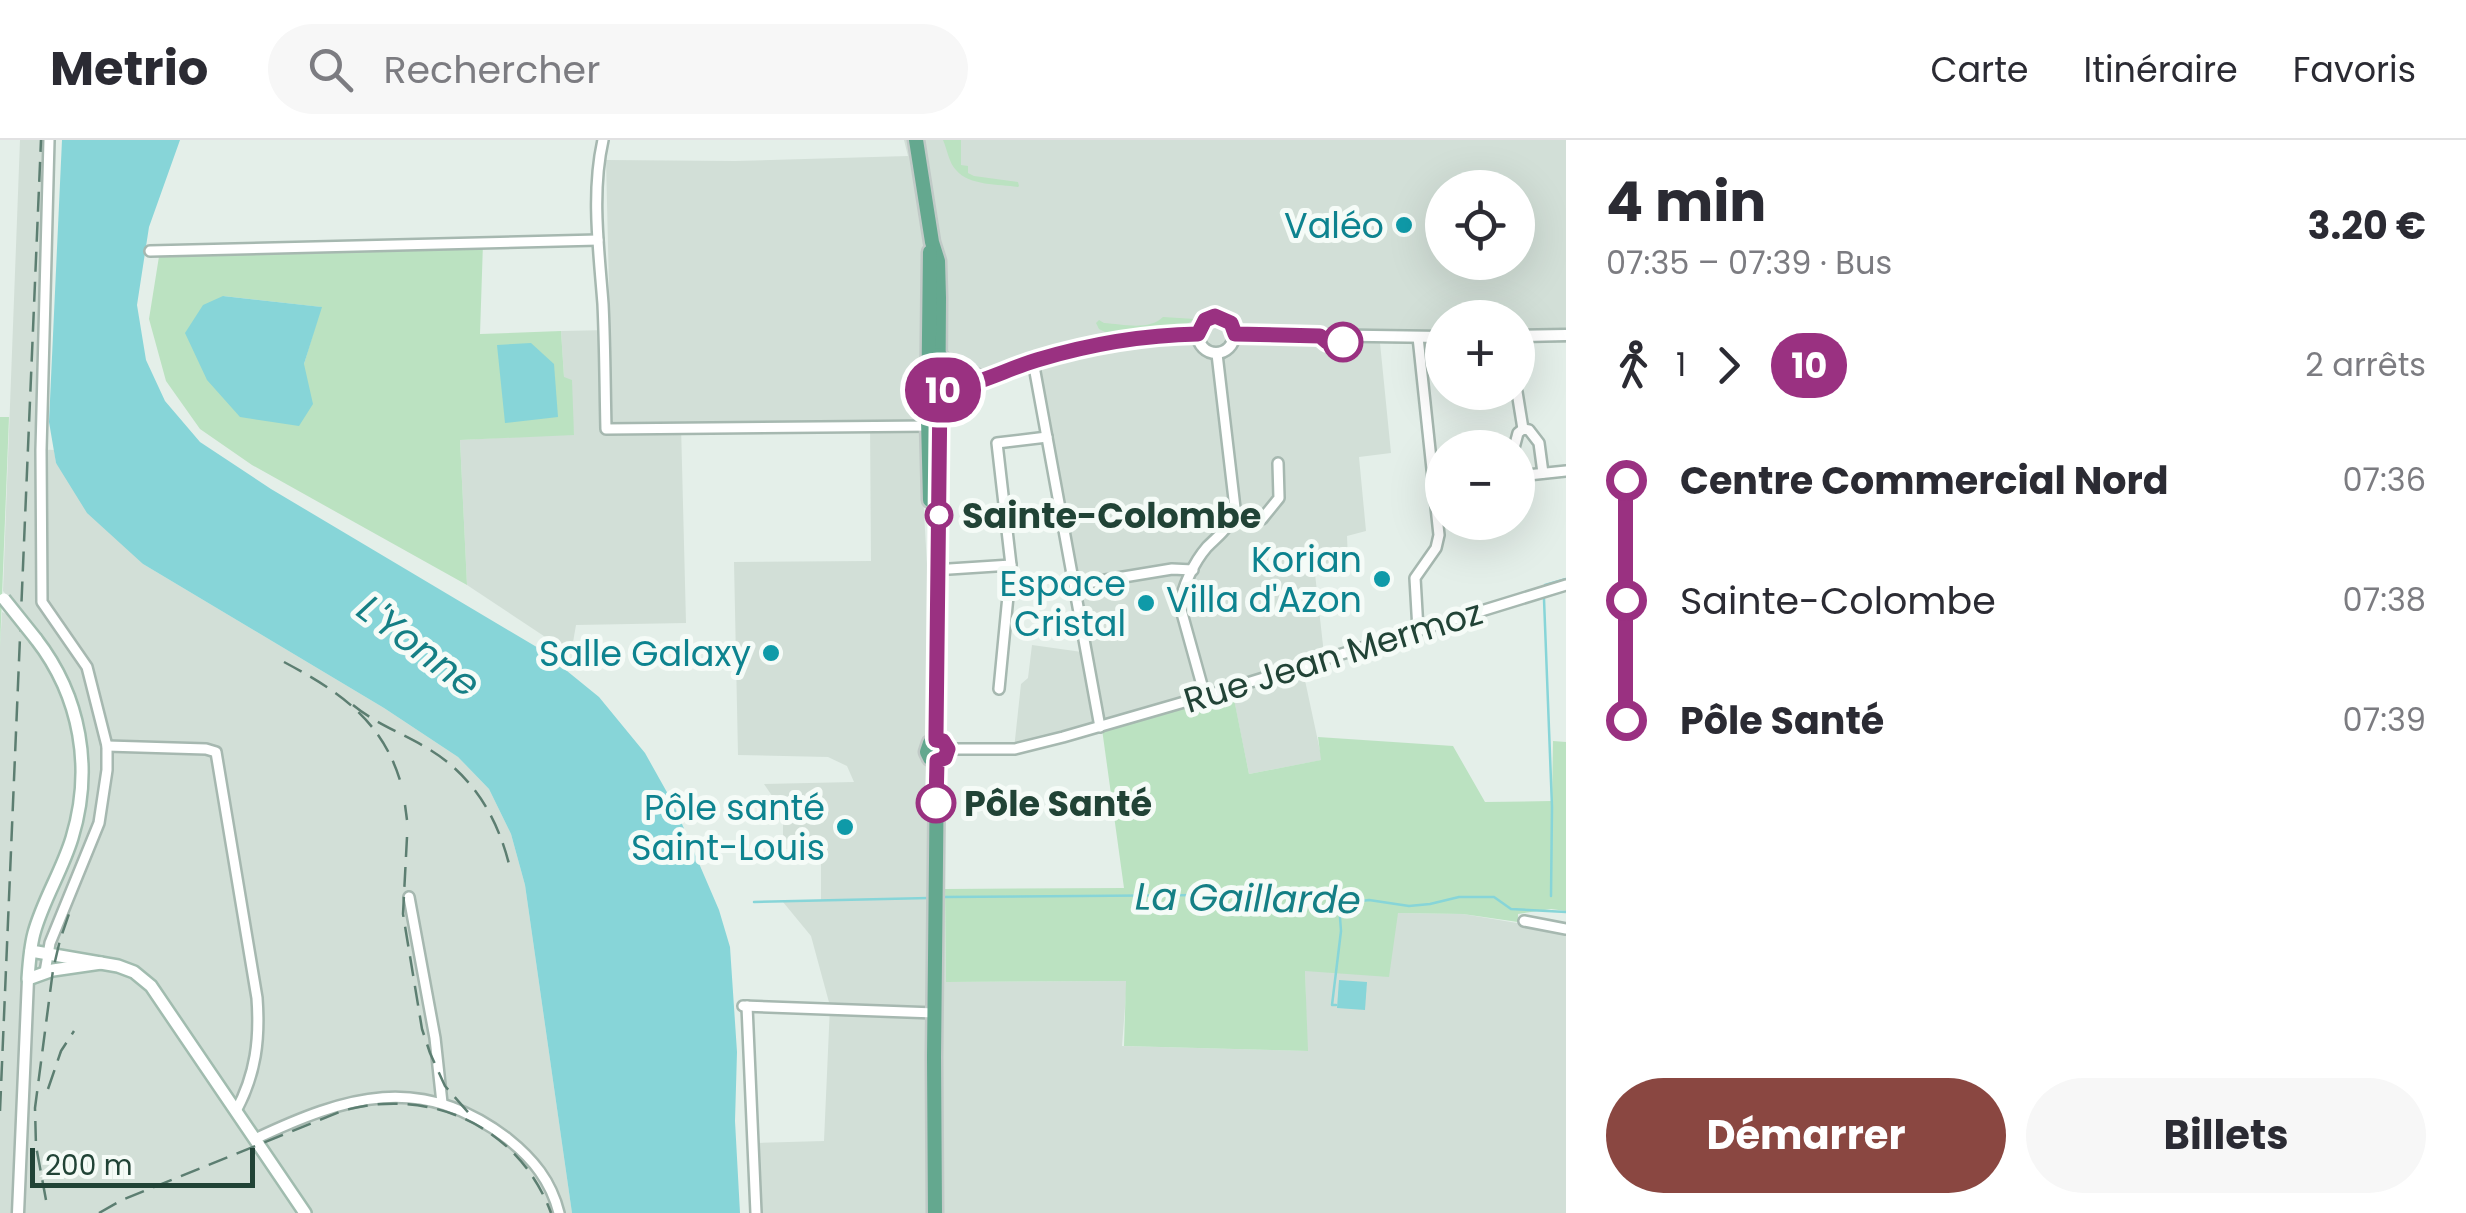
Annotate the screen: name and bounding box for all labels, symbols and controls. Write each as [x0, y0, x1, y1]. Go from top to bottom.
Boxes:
search box [268, 24, 968, 114]
text: Metrio [50, 35, 208, 102]
icon: search [303, 42, 358, 97]
text: Rechercher [383, 43, 600, 96]
text: Carte [1930, 45, 2029, 94]
text: Itinéraire [2084, 45, 2238, 94]
text: Favoris [2293, 45, 2416, 94]
text: 4 min [1606, 163, 1766, 240]
map controls [1425, 170, 1535, 540]
button: locate [1425, 170, 1535, 280]
text: 3.20 € [2308, 199, 2426, 252]
place label: Valéo [1284, 201, 1384, 250]
marker: Valéo [1393, 214, 1415, 236]
text: 07:35 – 07:39 · Bus [1606, 240, 1892, 285]
button: + [1425, 300, 1535, 410]
unlabelled marker [1324, 323, 1362, 361]
icon: walk [1606, 338, 1661, 393]
icon: forward [1701, 338, 1756, 393]
text: 10 [1791, 341, 1827, 390]
text: 1 [1676, 342, 1686, 387]
text: 2 arrêts [2305, 342, 2426, 387]
line badge: 10 [898, 358, 988, 422]
text: 10 [925, 366, 961, 415]
button: − [1425, 430, 1535, 540]
text: Centre Commercial Nord [1680, 454, 2169, 507]
text: 07:36 [2342, 457, 2426, 502]
place label: Sainte-Colombe [962, 491, 1261, 540]
marker: Sainte-Colombe [926, 502, 952, 528]
place label: Korian Villa d'Azon [1166, 535, 1362, 624]
place label: Espace Cristal [1000, 559, 1126, 648]
marker: Korian Villa d'Azon [1371, 568, 1393, 590]
text: Sainte-Colombe [1680, 574, 1996, 627]
text: 07:38 [2343, 577, 2426, 622]
water label: L'Yonne [347, 582, 491, 710]
street label: Rue Jean Mermoz [1178, 587, 1488, 725]
marker: Espace Cristal [1135, 592, 1157, 614]
place label: Salle Galaxy [539, 629, 751, 678]
marker: Salle Galaxy [760, 642, 782, 664]
text: Pôle Santé [1680, 694, 1884, 747]
text: 07:39 [2343, 697, 2426, 742]
place label: Pôle Santé [964, 779, 1152, 828]
place label: Pôle santé Saint-Louis [631, 783, 825, 872]
marker: Pôle Santé [917, 784, 955, 822]
marker: Pôle santé Saint-Louis [834, 816, 856, 838]
water label: La Gaillarde [1135, 870, 1361, 926]
button: Démarrer [1606, 1078, 2006, 1193]
button: Billets [2026, 1078, 2426, 1193]
scale bar [30, 1143, 255, 1188]
text: 200 m [45, 1146, 133, 1185]

